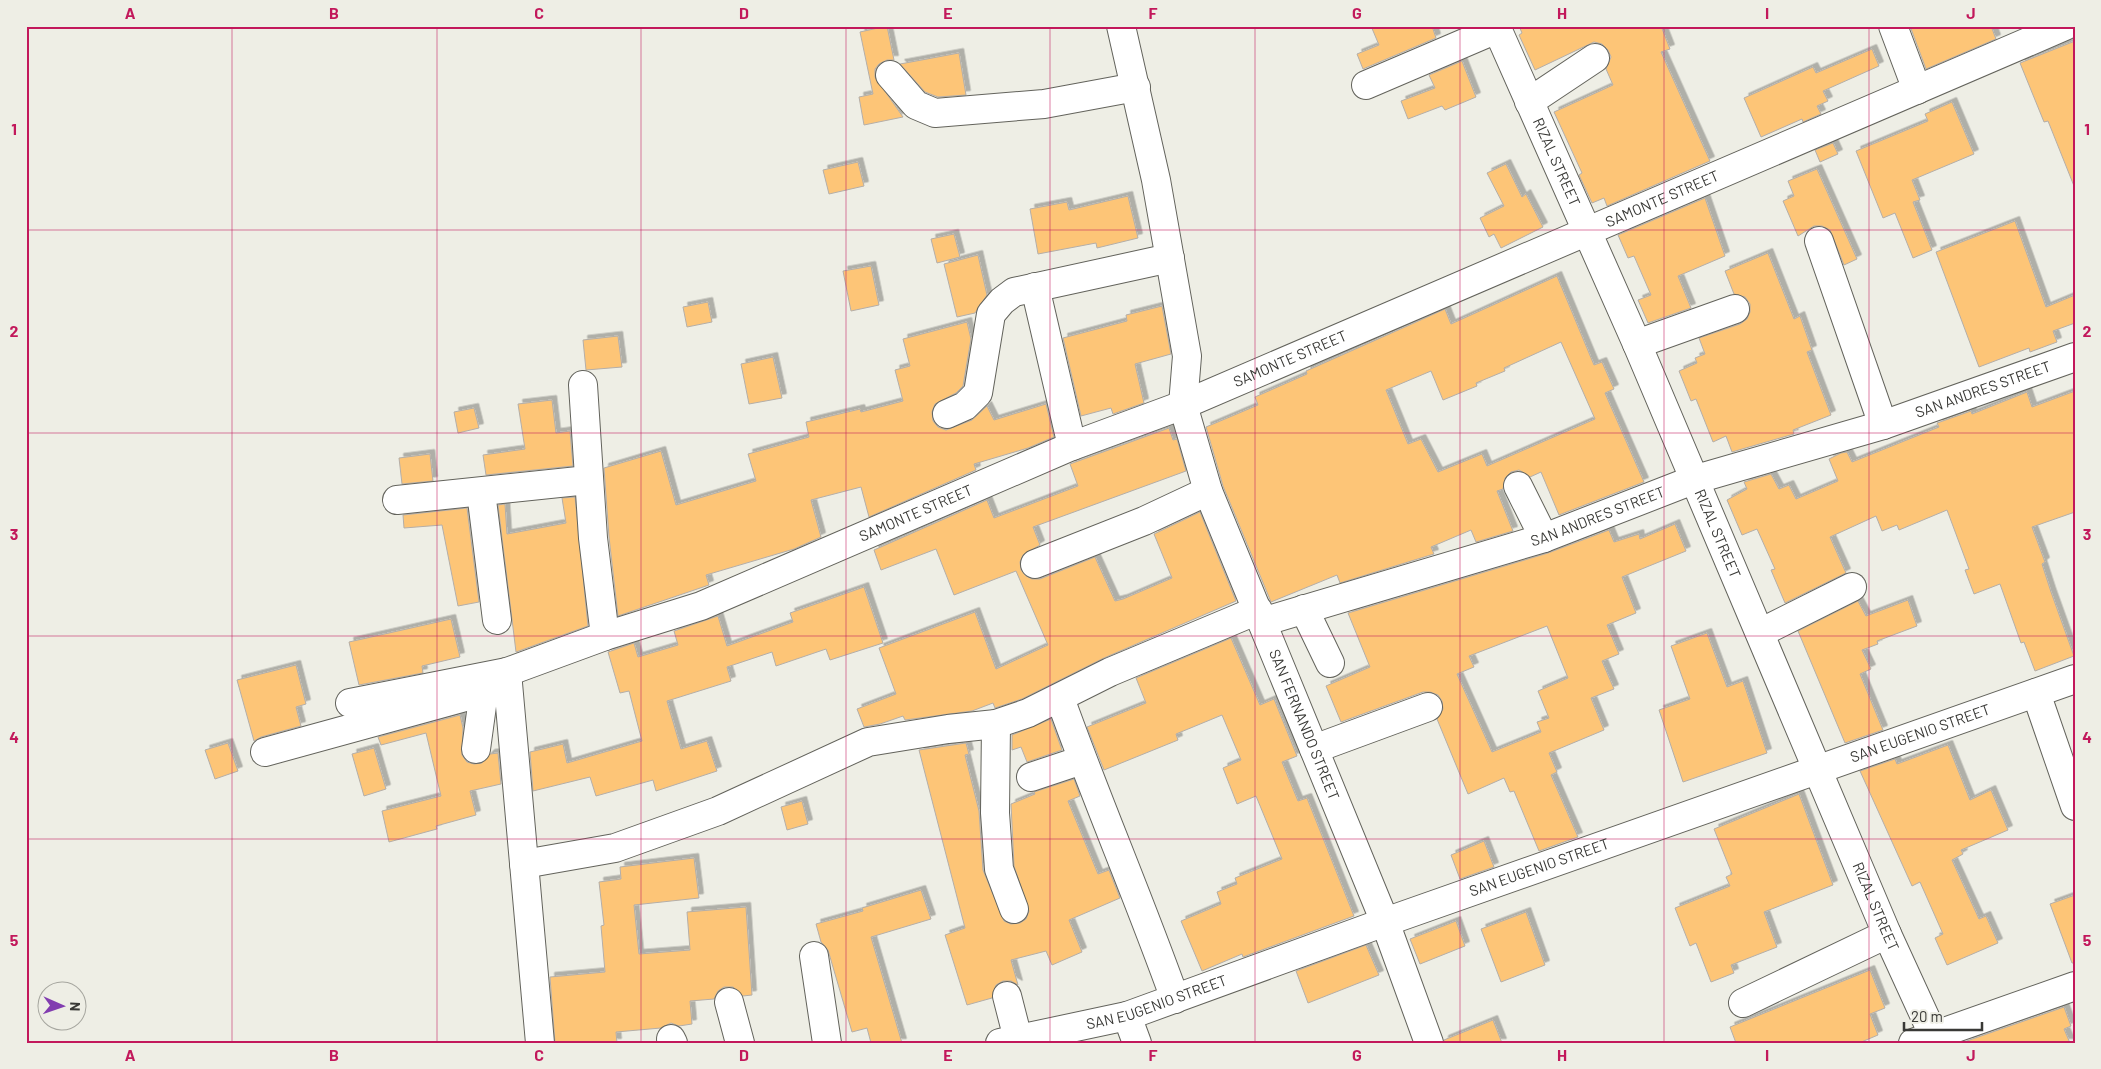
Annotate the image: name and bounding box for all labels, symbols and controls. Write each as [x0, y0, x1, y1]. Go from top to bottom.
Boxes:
text: A [125, 3, 136, 22]
text: B [329, 3, 339, 22]
text: C [534, 3, 544, 22]
text: D [739, 3, 749, 22]
text: E [943, 3, 953, 22]
text: F [1149, 3, 1158, 22]
text: G [1352, 3, 1362, 22]
text: H [1557, 3, 1567, 22]
text: I [1765, 3, 1769, 22]
text: J [1966, 3, 1976, 22]
street label: RIZAL STREET [1530, 115, 1585, 209]
text: 1 [11, 119, 17, 138]
text: 1 [2084, 119, 2090, 138]
street label: SAMONTE STREET [1602, 166, 1721, 230]
text: 2 [10, 321, 19, 340]
text: 2 [2083, 321, 2092, 340]
street label: SAMONTE STREET [1230, 326, 1349, 390]
street label: SAN ANDRES STREET [1913, 356, 2053, 421]
street label: SAMONTE STREET [856, 480, 975, 545]
street label: SAN ANDRES STREET [1528, 482, 1667, 549]
street label: RIZAL STREET [1692, 486, 1745, 581]
text: 3 [10, 524, 18, 543]
text: 3 [2083, 524, 2091, 543]
street label: SAN FERNANDO STREET [1266, 646, 1344, 802]
street label: SAN EUGENIO STREET [1848, 700, 1992, 765]
text: 4 [9, 727, 19, 746]
text: 4 [2082, 727, 2092, 746]
street label: SAN EUGENIO STREET [1467, 834, 1611, 900]
street label: RIZAL STREET [1850, 859, 1904, 954]
text: 5 [10, 930, 19, 949]
text: 5 [2083, 930, 2092, 949]
street label: SAN EUGENIO STREET [1084, 970, 1229, 1032]
north arrow [38, 982, 88, 1032]
scale bar [1904, 999, 1981, 1031]
text: N [67, 1002, 84, 1011]
text: 20 m [1911, 1007, 1943, 1025]
text: A [125, 1045, 136, 1064]
text: B [329, 1045, 339, 1064]
text: C [534, 1045, 544, 1064]
text: D [739, 1045, 749, 1064]
text: E [943, 1045, 953, 1064]
text: F [1149, 1045, 1158, 1064]
text: G [1352, 1045, 1362, 1064]
text: H [1557, 1045, 1567, 1064]
text: I [1765, 1045, 1769, 1064]
text: J [1966, 1045, 1976, 1064]

